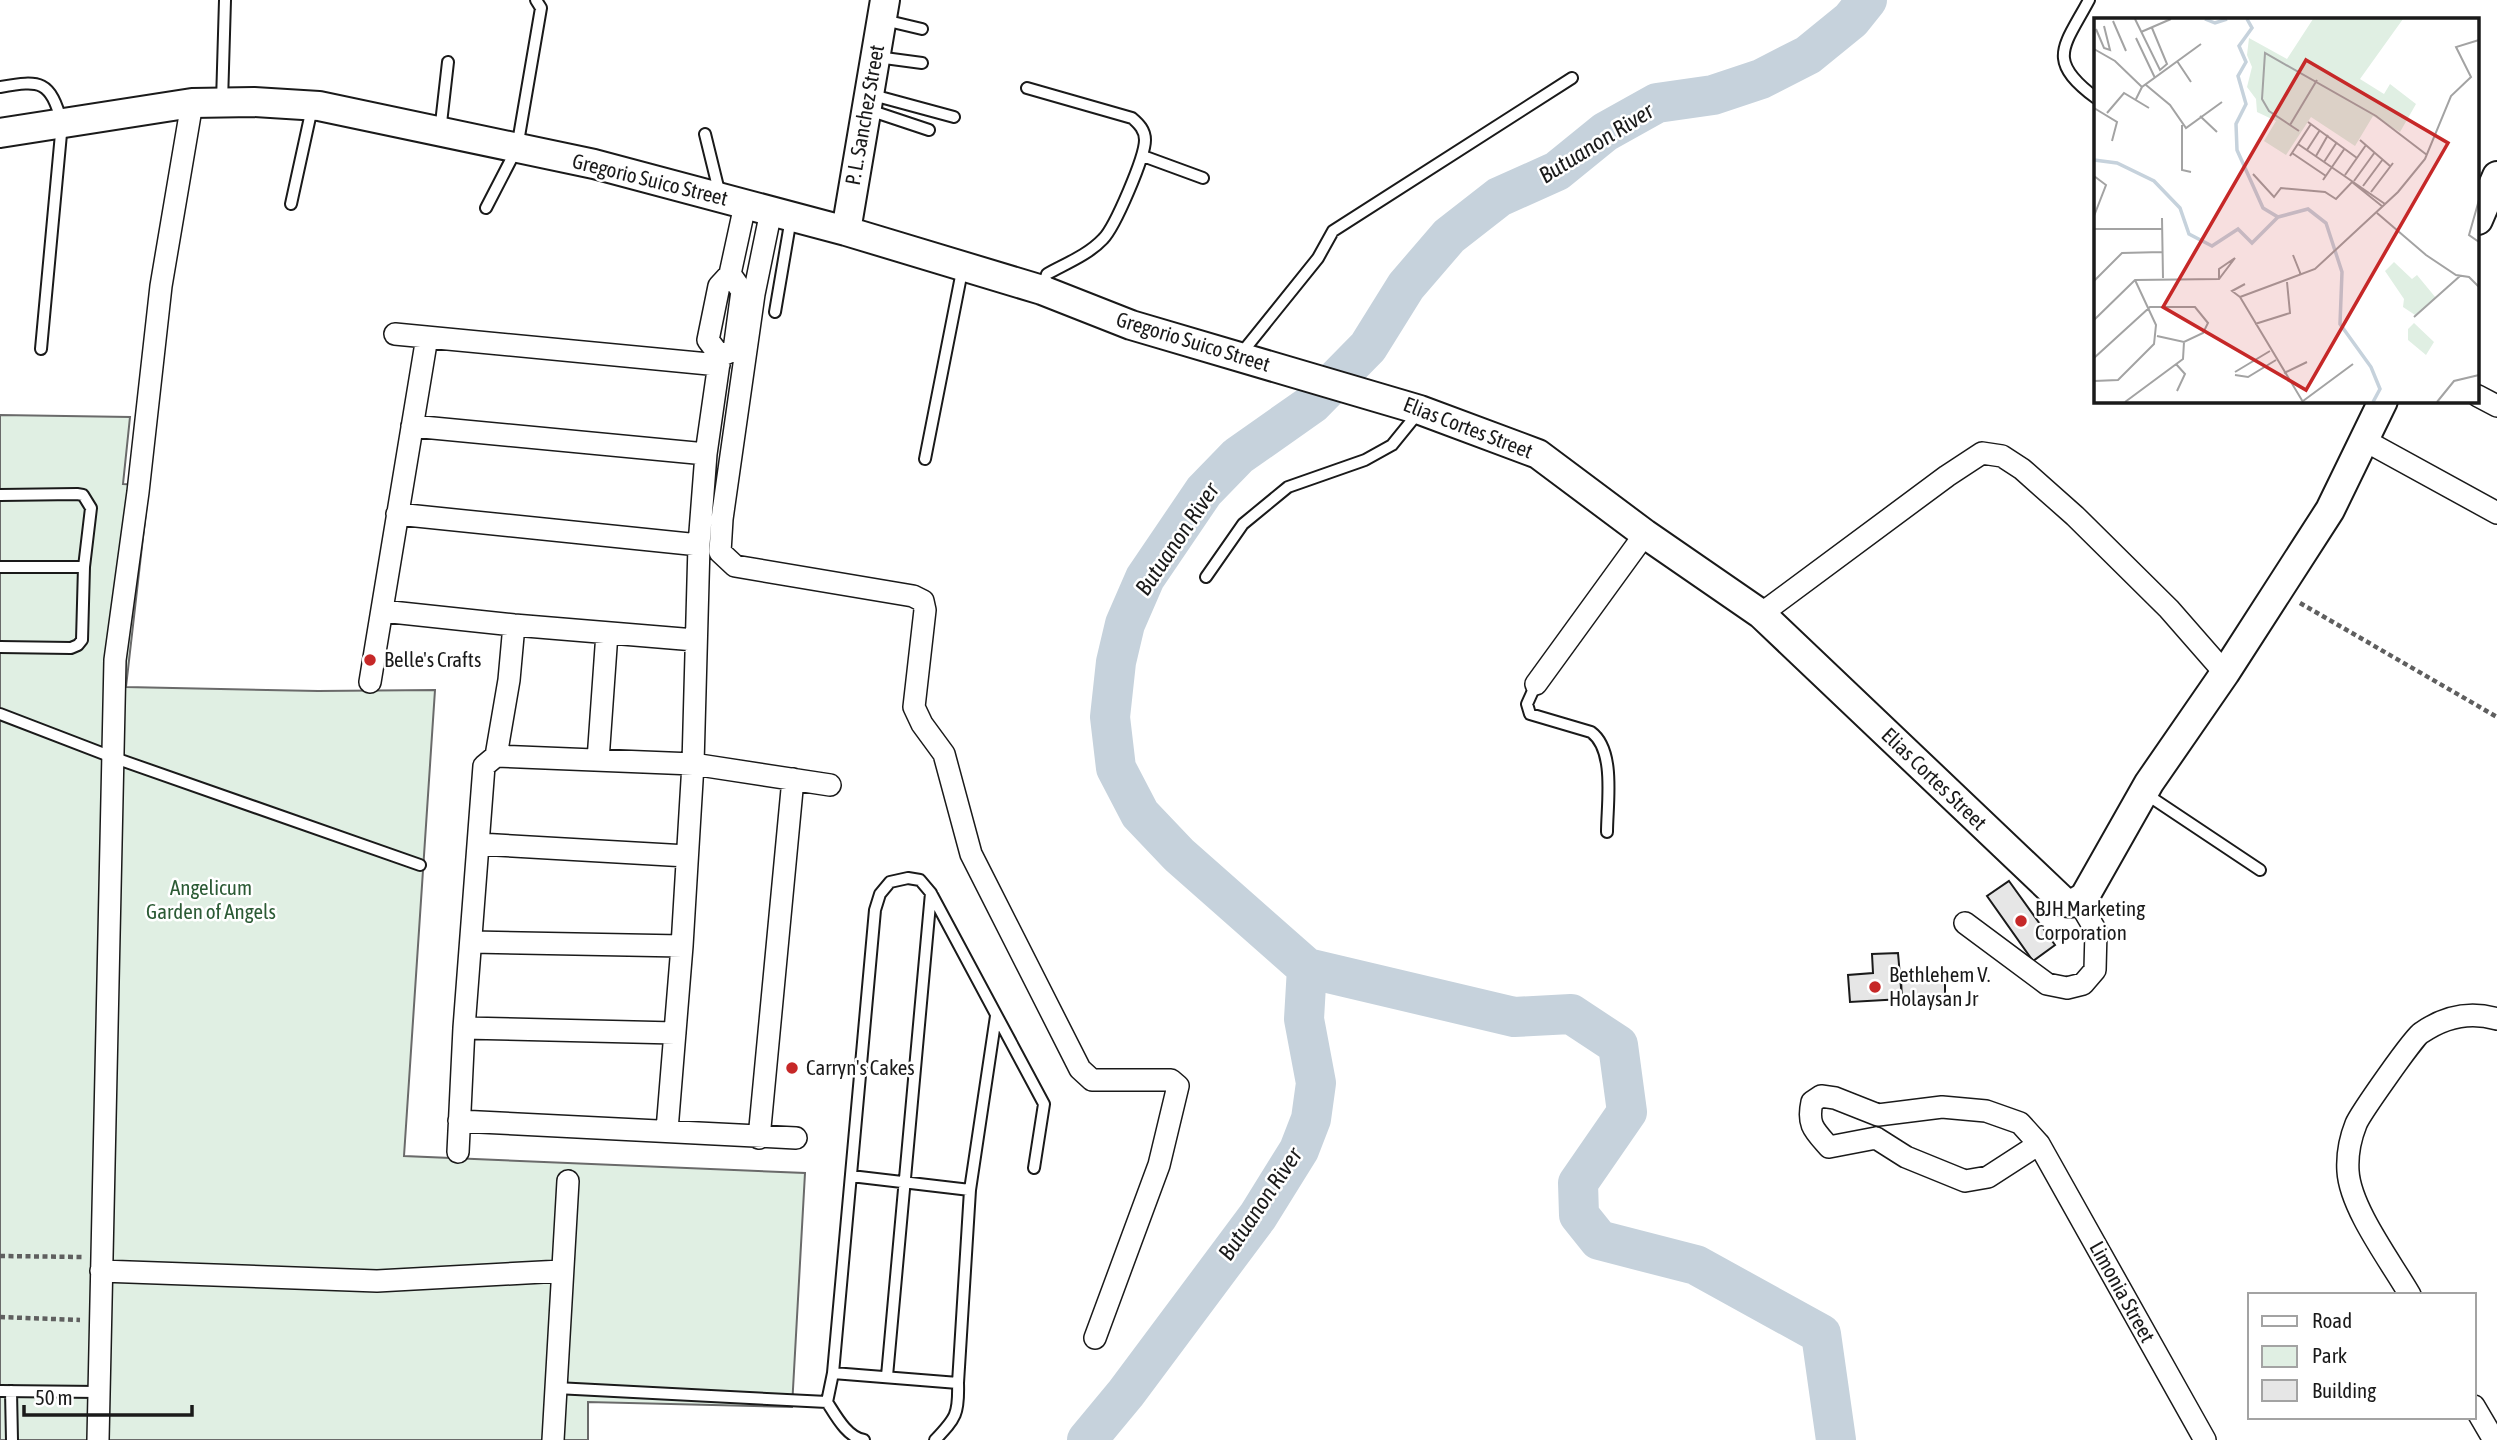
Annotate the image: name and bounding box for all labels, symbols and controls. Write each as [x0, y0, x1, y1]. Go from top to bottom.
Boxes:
inset map [2094, 18, 2480, 402]
street label: P. L. Sanchez Street [840, 43, 888, 187]
water label: Butuanon River [1534, 97, 1659, 188]
street label: Gregorio Suico Street [570, 148, 731, 210]
street label: Gregorio Suico Street [1114, 306, 1273, 376]
street label: Elias Cortes Street [1400, 391, 1536, 463]
water label: Butuanon River [1130, 477, 1225, 600]
place label: Belle's Crafts [384, 647, 481, 671]
marker: Belle's Crafts [362, 652, 378, 668]
street label: Elias Cortes Street [1877, 722, 1992, 834]
park label: Angelicum Garden of Angels [146, 875, 276, 923]
place label: BJH Marketing Corporation [2035, 896, 2145, 944]
marker: BJH Marketing Corporation [2013, 913, 2029, 929]
place label: Bethlehem V. Holaysan Jr [1889, 962, 1991, 1010]
marker: Bethlehem V. Holaysan Jr [1867, 979, 1883, 995]
place label: Carryn's Cakes [806, 1055, 915, 1079]
marker: Carryn's Cakes [784, 1060, 800, 1076]
water label: Butuanon River [1213, 1142, 1308, 1265]
street label: Limonia Street [2085, 1237, 2160, 1346]
legend [2248, 1293, 2476, 1419]
text: Road [2312, 1308, 2352, 1332]
text: Park [2312, 1343, 2347, 1367]
scale bar [24, 1374, 192, 1418]
text: Building [2312, 1378, 2376, 1402]
text: 50 m [35, 1385, 73, 1409]

